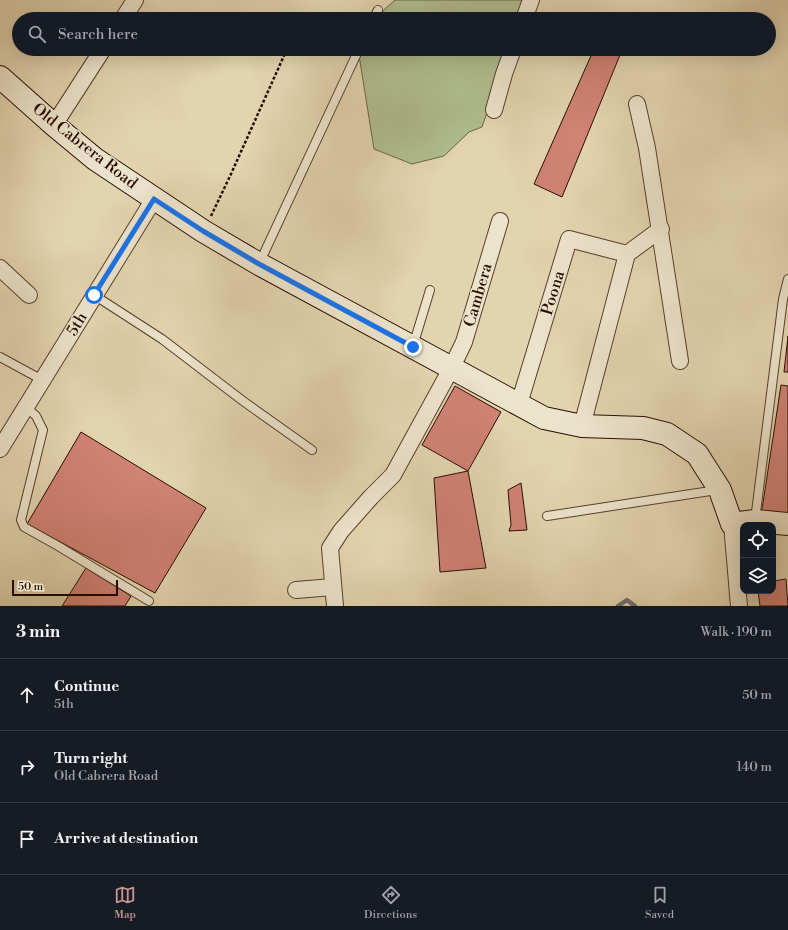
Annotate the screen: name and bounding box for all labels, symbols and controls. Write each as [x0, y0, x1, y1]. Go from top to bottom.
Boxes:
search box [12, 12, 776, 56]
icon: search [26, 23, 48, 45]
text: Search here [58, 25, 138, 44]
street label: Old Cabrera Road [28, 99, 142, 193]
street label: Cambera [459, 260, 497, 329]
street label: Poona [537, 267, 569, 318]
route start [85, 286, 103, 304]
street label: 5th [62, 308, 92, 340]
route end [404, 338, 422, 356]
map controls [740, 522, 776, 594]
button: locate [740, 522, 776, 558]
button: layers [740, 558, 776, 594]
scale bar [12, 578, 118, 597]
text: 50 m [18, 580, 43, 594]
text: 3 min [16, 621, 60, 643]
text: Walk · 190 m [701, 624, 772, 640]
text: Continue [54, 677, 119, 696]
icon: ahead [16, 684, 38, 706]
text: 50 m [742, 687, 772, 703]
text: 5th [54, 696, 74, 712]
text: Turn right [54, 749, 128, 768]
icon: right [16, 756, 38, 778]
text: 140 m [736, 759, 772, 775]
text: Old Cabrera Road [54, 768, 158, 784]
icon: arrive [16, 828, 38, 850]
text: Arrive at destination [54, 829, 198, 848]
tab: Map [114, 884, 136, 922]
tab: Directions [364, 884, 417, 922]
tab: Saved [645, 884, 674, 922]

